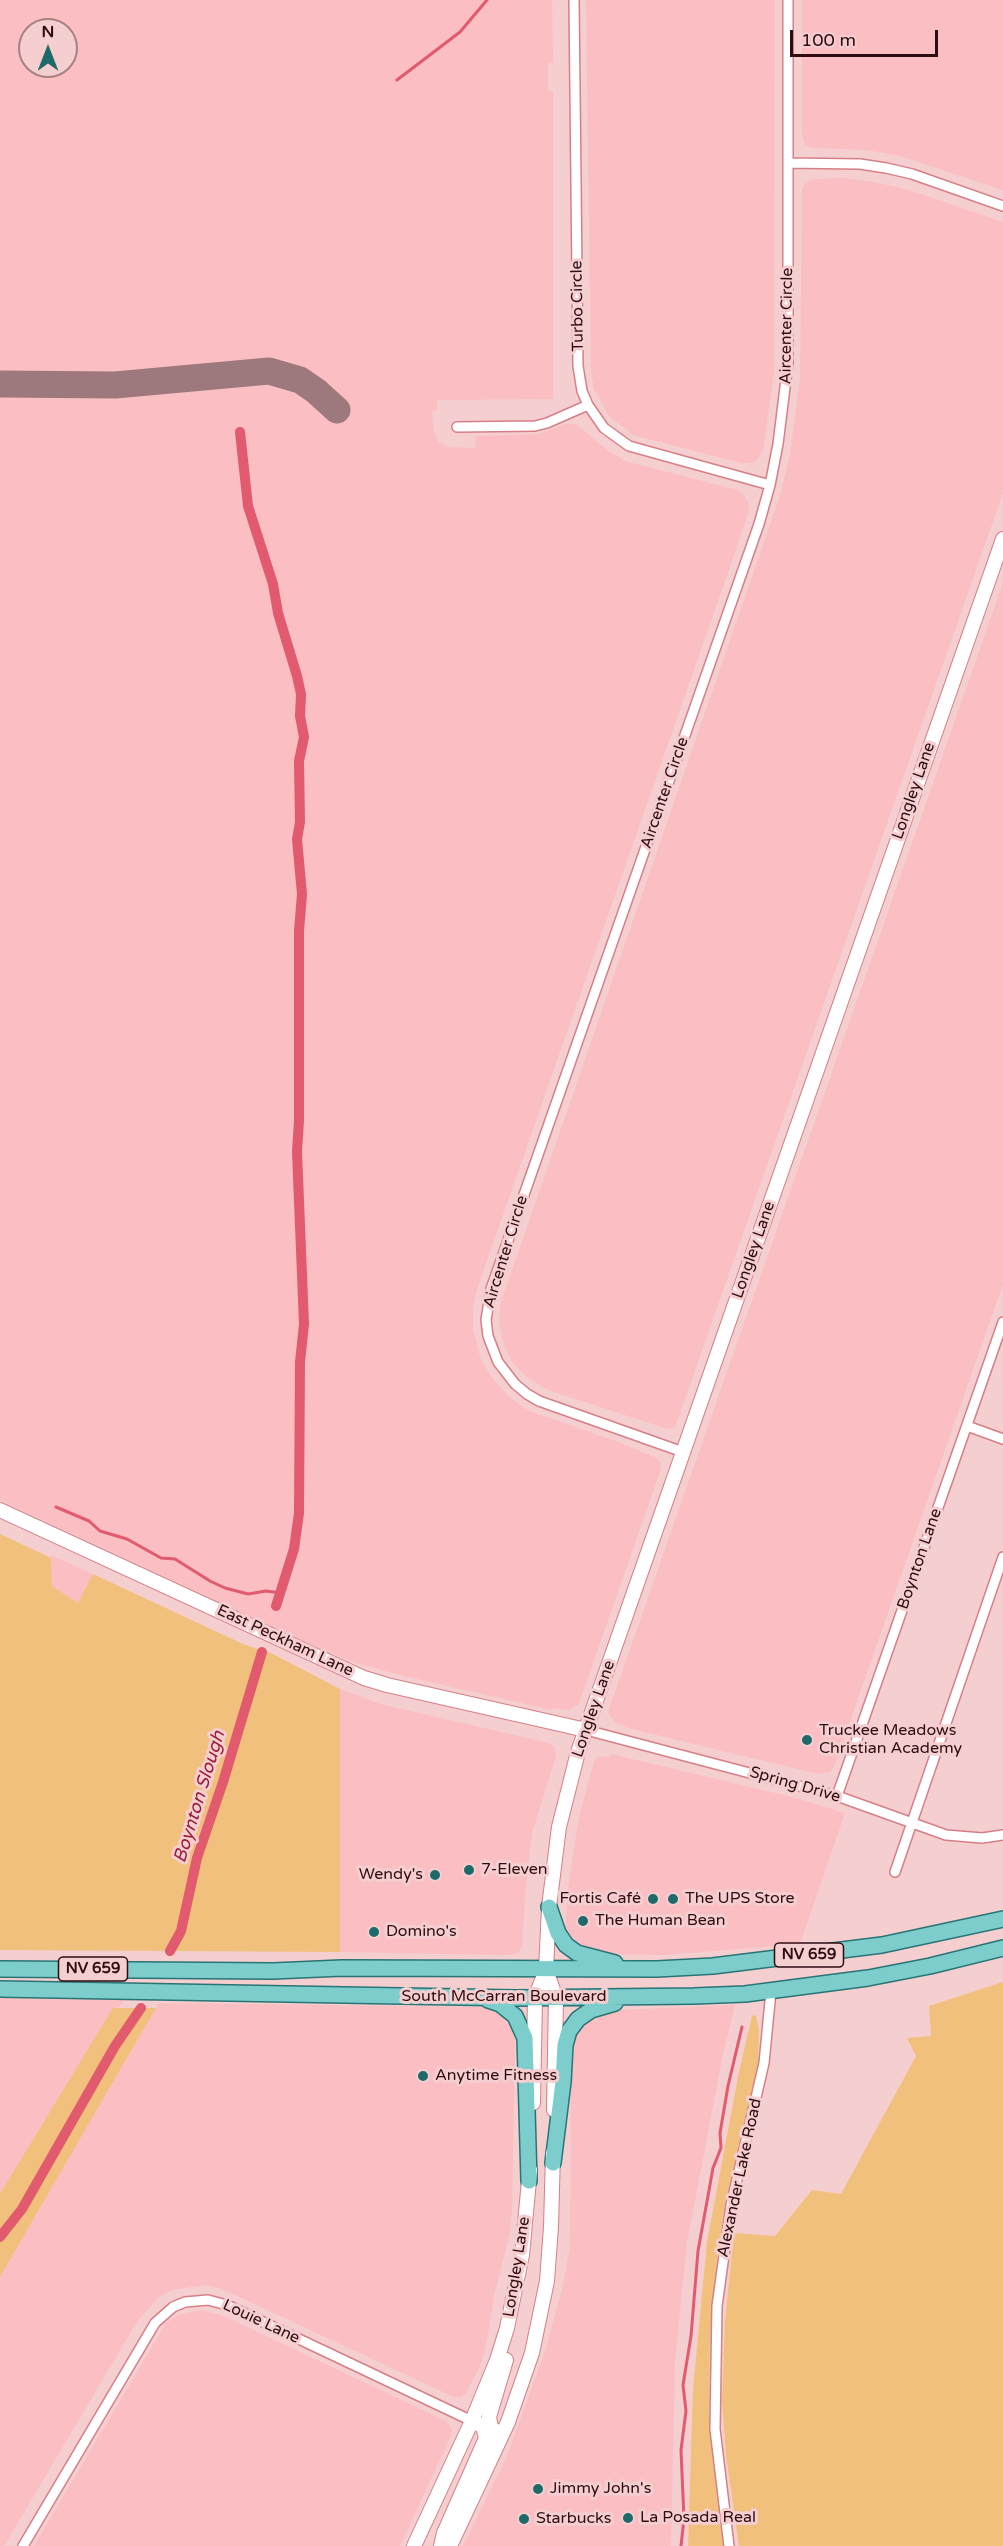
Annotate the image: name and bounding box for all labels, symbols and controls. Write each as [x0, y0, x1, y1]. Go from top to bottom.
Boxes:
north arrow [18, 18, 78, 78]
scale bar [793, 18, 942, 56]
text: N [42, 22, 54, 42]
text: 100 m [801, 29, 856, 51]
street label: Turbo Circle [568, 260, 588, 352]
street label: Aircenter Circle [776, 268, 798, 384]
street label: Aircenter Circle [637, 735, 693, 851]
street label: Longley Lane [888, 740, 940, 842]
street label: Aircenter Circle [480, 1193, 532, 1311]
street label: Longley Lane [728, 1199, 780, 1301]
street label: Boynton Lane [894, 1506, 946, 1612]
street label: East Peckham Lane [214, 1601, 356, 1681]
street label: Longley Lane [568, 1658, 620, 1760]
place label: Truckee Meadows Christian Academy [819, 1721, 962, 1759]
water label: Boynton Slough [170, 1729, 230, 1865]
marker: Truckee Meadows Christian Academy [800, 1733, 814, 1747]
street label: Spring Drive [747, 1763, 843, 1807]
place label: 7-Eleven [481, 1860, 548, 1880]
marker: 7-Eleven [462, 1863, 476, 1877]
place label: Wendy's [359, 1865, 423, 1885]
marker: Wendy's [428, 1868, 442, 1882]
place label: Fortis Café [560, 1889, 641, 1909]
place label: The UPS Store [685, 1889, 795, 1909]
marker: Fortis Café [646, 1892, 660, 1906]
marker: The UPS Store [666, 1892, 680, 1906]
place label: The Human Bean [595, 1911, 726, 1931]
marker: The Human Bean [576, 1914, 590, 1928]
place label: Domino's [386, 1922, 457, 1942]
marker: Domino's [367, 1925, 381, 1939]
road number: NV 659 [774, 1943, 844, 1967]
road number: NV 659 [58, 1957, 128, 1981]
street label: South McCarran Boulevard [402, 1987, 606, 2007]
place label: Anytime Fitness [435, 2066, 557, 2086]
marker: Anytime Fitness [416, 2069, 430, 2083]
street label: Alexander Lake Road [714, 2097, 766, 2259]
street label: Longley Lane [500, 2215, 534, 2319]
street label: Louie Lane [219, 2296, 303, 2348]
place label: Jimmy John's [550, 2479, 651, 2499]
marker: Jimmy John's [531, 2482, 545, 2496]
place label: La Posada Real [640, 2508, 756, 2528]
place label: Starbucks [536, 2509, 611, 2529]
marker: La Posada Real [621, 2511, 635, 2525]
marker: Starbucks [517, 2512, 531, 2526]

